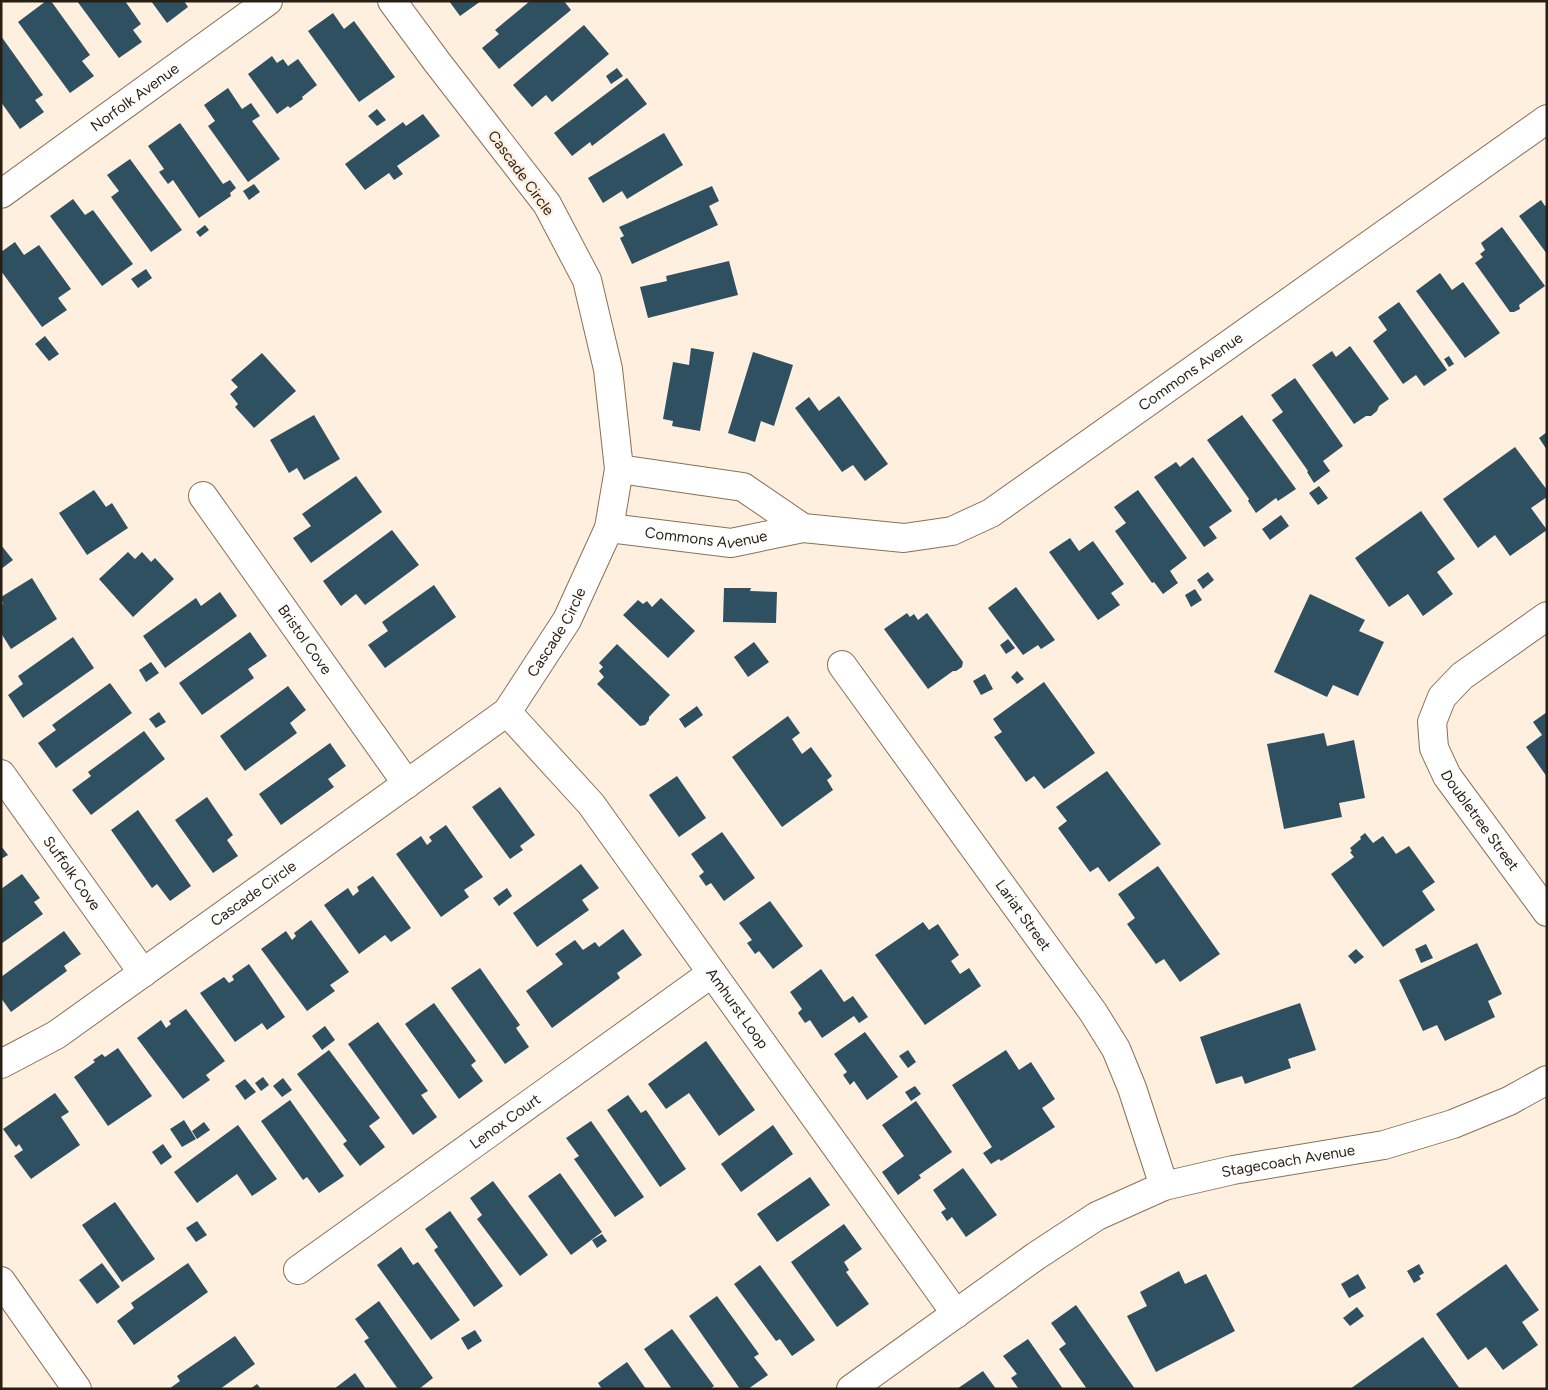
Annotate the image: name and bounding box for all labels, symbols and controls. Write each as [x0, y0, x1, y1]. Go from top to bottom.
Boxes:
street label: Norfolk Avenue [87, 59, 182, 135]
street label: Cascade Circle [484, 127, 558, 219]
street label: Commons Avenue [1135, 329, 1246, 415]
street label: Commons Avenue [644, 523, 769, 552]
street label: Cascade Circle [523, 585, 590, 680]
street label: Bristol Cove [274, 601, 336, 678]
street label: Doubletree Street [1437, 767, 1523, 875]
street label: Suffolk Cove [39, 833, 104, 914]
street label: Cascade Circle [207, 857, 300, 930]
street label: Lariat Street [991, 876, 1055, 955]
street label: Amhurst Loop [702, 964, 772, 1053]
street label: Lenox Court [466, 1090, 544, 1153]
street label: Stagecoach Avenue [1220, 1141, 1356, 1181]

